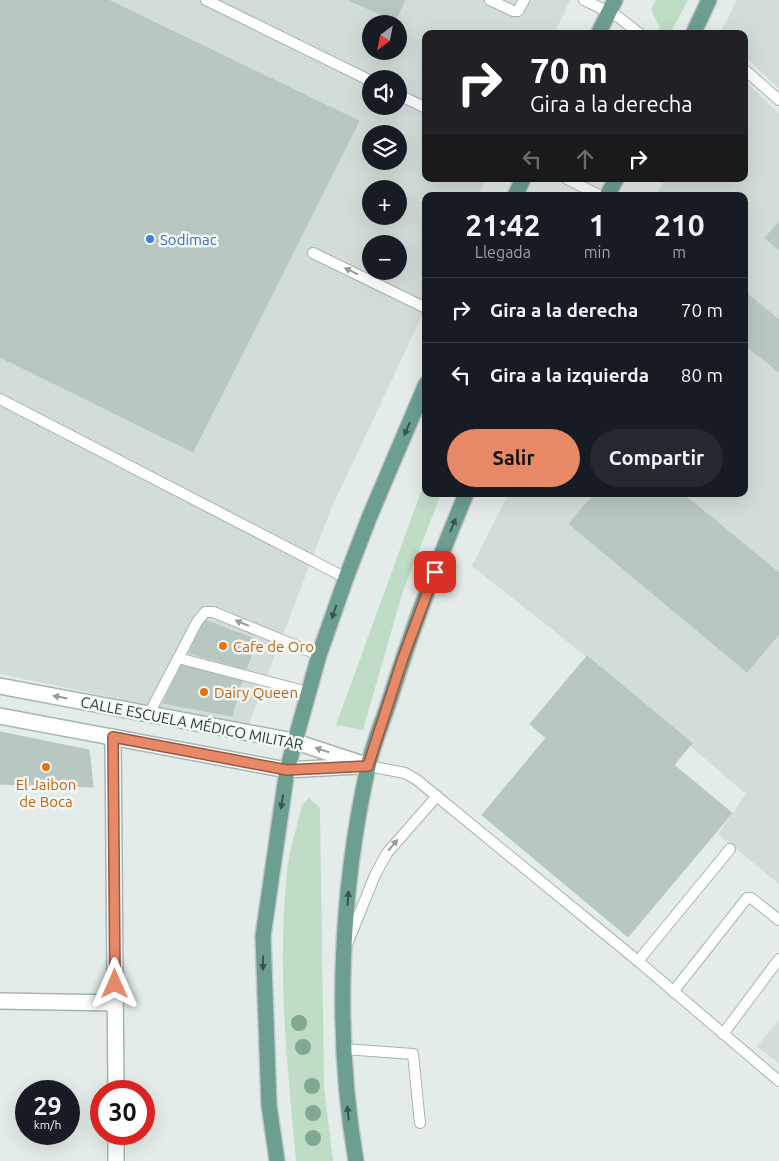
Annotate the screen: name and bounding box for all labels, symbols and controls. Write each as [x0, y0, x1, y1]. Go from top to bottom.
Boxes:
north arrow [362, 15, 408, 60]
map controls [362, 15, 407, 280]
icon: right [447, 50, 512, 115]
text: 70 m [530, 50, 608, 90]
button: sound [362, 70, 407, 115]
text: Gira a la derecha [530, 91, 693, 116]
button: layers [362, 125, 407, 170]
icon: left [518, 145, 546, 173]
icon: ahead [571, 145, 599, 173]
icon: right [624, 145, 652, 173]
button: + [362, 180, 407, 225]
text: 21:42 [465, 208, 540, 242]
text: 1 [589, 208, 606, 242]
text: 210 [654, 208, 705, 242]
place label: Sodimac [160, 231, 217, 248]
marker: Sodimac [144, 233, 156, 245]
button: − [362, 235, 407, 280]
text: Llegada [475, 243, 531, 261]
text: min [584, 243, 611, 261]
text: m [672, 243, 686, 261]
one-way arrow [344, 267, 358, 275]
icon: right [447, 296, 475, 324]
text: Gira a la derecha [490, 299, 638, 321]
text: 70 m [681, 299, 723, 321]
icon: left [447, 361, 475, 389]
text: Gira a la izquierda [490, 364, 649, 386]
text: 80 m [681, 364, 723, 386]
one-way arrow [403, 422, 411, 436]
button: Salir [447, 429, 580, 487]
button: Compartir [590, 429, 723, 487]
one-way arrow [450, 518, 458, 532]
pin [414, 551, 456, 593]
icon: arrive [421, 558, 449, 586]
one-way arrow [330, 605, 338, 620]
one-way arrow [235, 619, 249, 627]
place label: Cafe de Oro [233, 638, 314, 655]
marker: Cafe de Oro [217, 640, 229, 652]
place label: Dairy Queen [214, 684, 298, 701]
marker: Dairy Queen [198, 686, 210, 698]
one-way arrow [52, 693, 68, 701]
street label: CALLE ESCUELA MÉDICO MILITAR [79, 693, 305, 753]
one-way arrow [315, 746, 330, 754]
marker: El Jaibon de Boca [40, 761, 52, 773]
place label: El Jaibon de Boca [16, 776, 76, 810]
one-way arrow [277, 794, 285, 810]
one-way arrow [388, 839, 399, 852]
one-way arrow [344, 890, 352, 906]
one-way arrow [259, 955, 267, 971]
position arrow [88, 957, 140, 1009]
speed limit sign: 30 [90, 1080, 155, 1145]
text: 29 [33, 1092, 62, 1120]
one-way arrow [344, 1105, 352, 1121]
text: km/h [34, 1118, 61, 1131]

